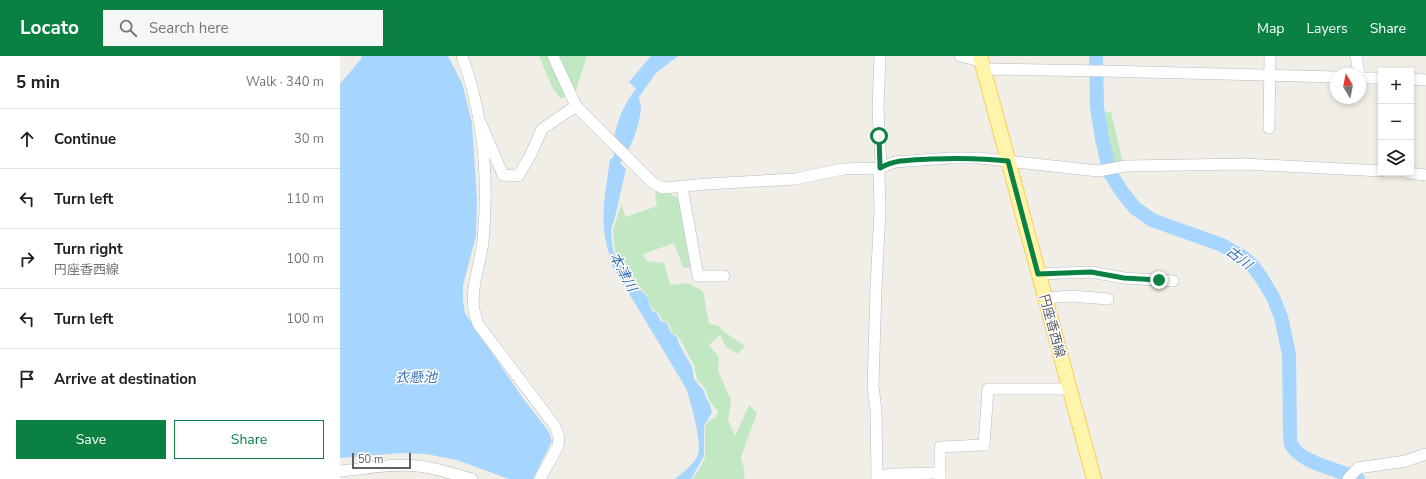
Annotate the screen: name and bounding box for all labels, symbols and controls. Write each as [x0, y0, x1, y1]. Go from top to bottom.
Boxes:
search box [103, 10, 383, 46]
text: Locato [20, 15, 79, 41]
icon: search [117, 17, 139, 39]
text: Search here [149, 18, 229, 38]
text: Map [1257, 19, 1284, 38]
text: Layers [1306, 19, 1348, 38]
text: Share [1370, 19, 1406, 38]
north arrow [1330, 68, 1366, 104]
map controls [1378, 68, 1414, 176]
button: + [1378, 68, 1414, 104]
text: 5 min [16, 71, 60, 94]
text: Walk · 340 m [246, 73, 324, 91]
button: − [1378, 104, 1414, 140]
route start [870, 127, 888, 145]
icon: ahead [16, 128, 38, 150]
text: Continue [54, 129, 116, 149]
text: 30 m [294, 130, 324, 148]
button: layers [1378, 140, 1414, 176]
icon: left [16, 188, 38, 210]
text: Turn left [54, 189, 113, 209]
text: 110 m [286, 190, 324, 208]
text: Turn right [54, 239, 123, 259]
water label: 古川 [1222, 242, 1257, 275]
icon: right [16, 248, 38, 270]
water label: 本津川 [605, 249, 642, 297]
text: 100 m [286, 250, 324, 268]
text: 円座香西線 [54, 261, 119, 279]
route end [1150, 271, 1168, 289]
street label: 円座香西線 [1035, 292, 1069, 360]
icon: left [16, 308, 38, 330]
text: Turn left [54, 309, 113, 329]
text: 100 m [286, 310, 324, 328]
icon: arrive [16, 368, 38, 390]
water label: 衣懸池 [395, 368, 439, 387]
text: Arrive at destination [54, 369, 197, 389]
button: Save [16, 420, 166, 459]
button: Share [174, 420, 324, 459]
scale bar [352, 451, 411, 470]
text: 50 m [358, 452, 383, 467]

